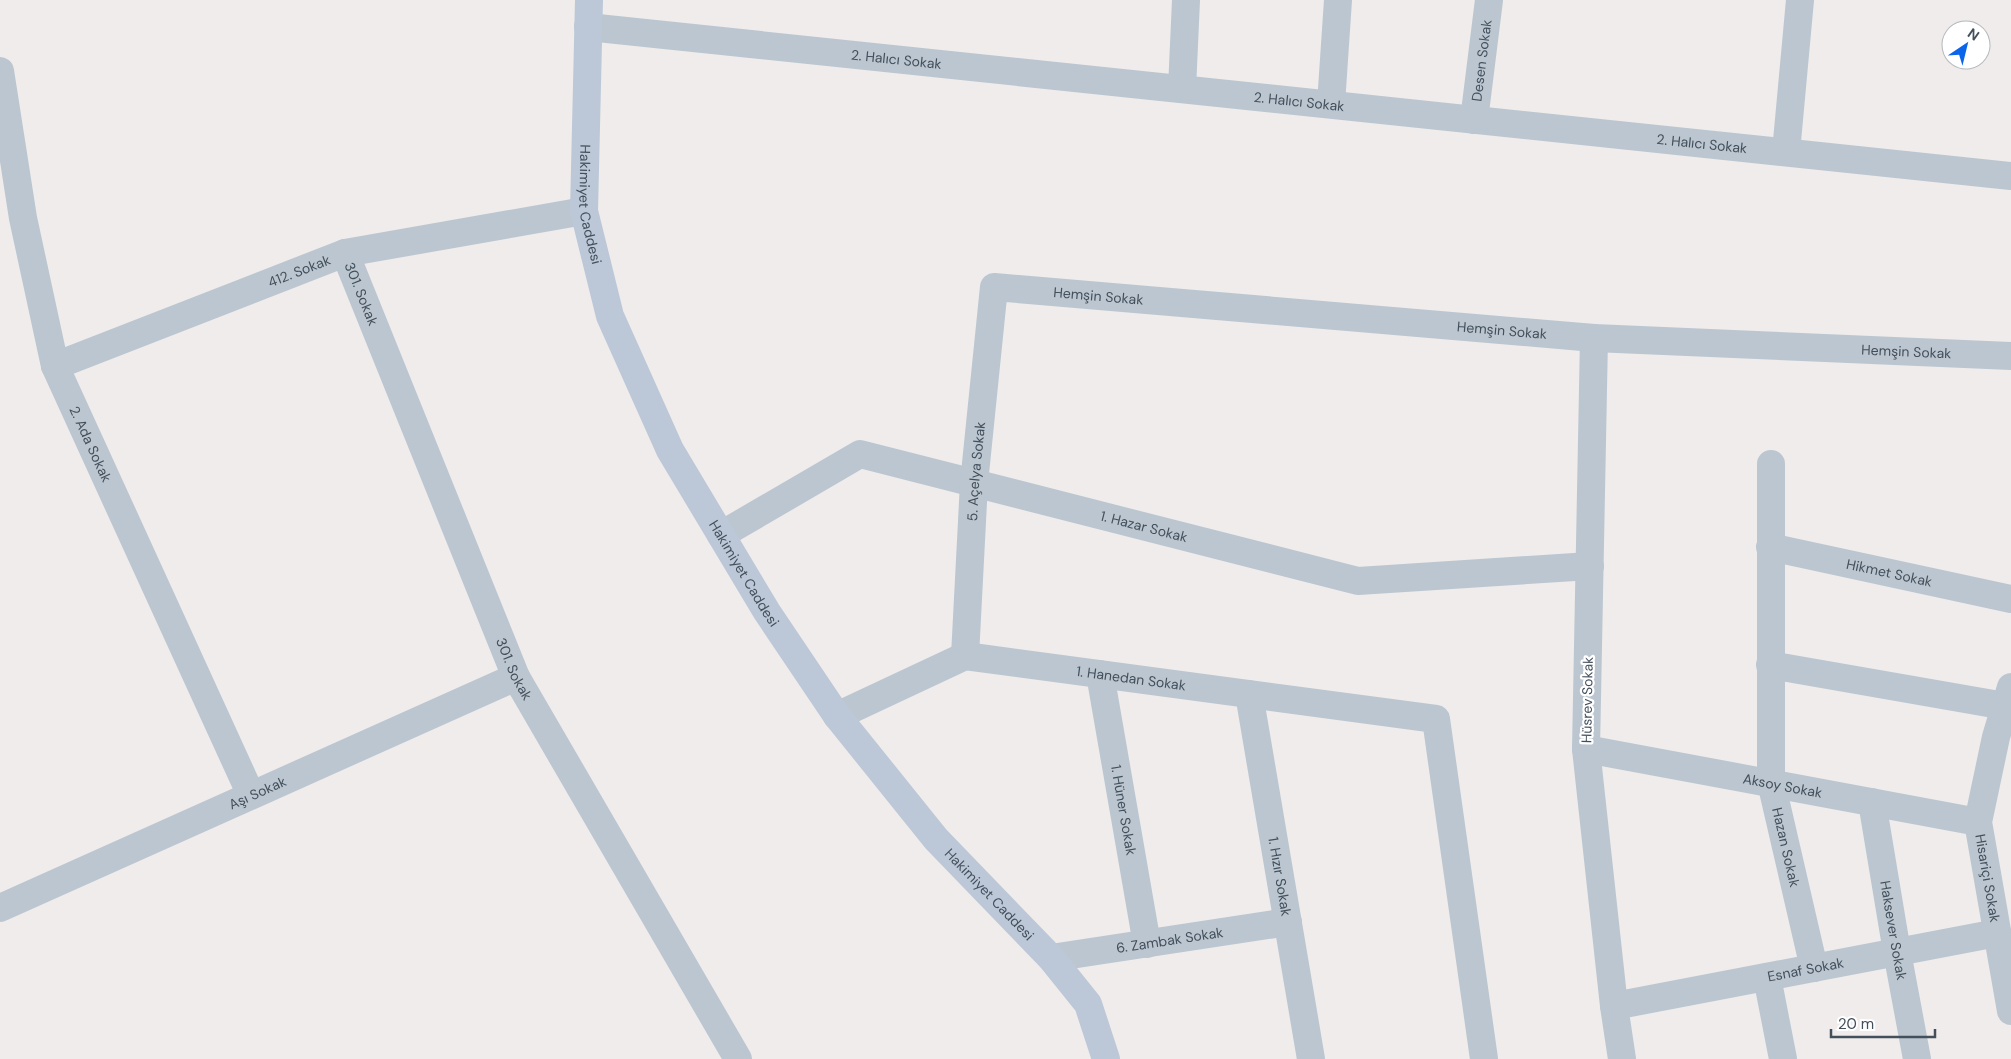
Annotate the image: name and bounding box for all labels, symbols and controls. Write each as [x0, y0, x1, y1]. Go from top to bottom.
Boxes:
street label: Desen Sokak [1467, 18, 1495, 103]
north arrow [1941, 20, 1991, 70]
text: N [1964, 24, 1983, 45]
street label: 2. Halıcı Sokak [850, 46, 943, 73]
street label: 2. Halıcı Sokak [1253, 88, 1345, 115]
street label: 2. Halıcı Sokak [1656, 130, 1748, 157]
street label: Hakimiyet Caddesi [575, 144, 606, 266]
street label: 412. Sokak [265, 251, 333, 291]
street label: 301. Sokak [341, 259, 382, 328]
street label: Hemşin Sokak [1053, 283, 1144, 309]
street label: Hemşin Sokak [1456, 317, 1548, 343]
street label: Hemşin Sokak [1861, 341, 1952, 362]
street label: 2. Ada Sokak [65, 403, 116, 485]
street label: 5. Açelya Sokak [963, 421, 989, 522]
street label: 1. Hazar Sokak [1099, 507, 1189, 546]
street label: Hakimiyet Caddesi [705, 517, 783, 630]
street label: Hikmet Sokak [1845, 555, 1934, 591]
street label: 301. Sokak [492, 635, 536, 703]
street label: Hüsrev Sokak [1577, 657, 1597, 743]
street label: 1. Hanedan Sokak [1075, 662, 1187, 694]
street label: 1. Hüner Sokak [1107, 763, 1140, 857]
street label: Aksoy Sokak [1741, 769, 1824, 802]
street label: Aşı Sokak [226, 772, 289, 814]
street label: Hazan Sokak [1768, 806, 1804, 889]
street label: Hisariçi Sokak [1971, 832, 2004, 924]
street label: 1. Hızır Sokak [1264, 835, 1296, 917]
street label: Hakimiyet Caddesi [941, 844, 1038, 944]
street label: Haksever Sokak [1876, 879, 1911, 981]
street label: 6. Zambak Sokak [1115, 923, 1224, 957]
street label: Esnaf Sokak [1766, 953, 1845, 986]
scale bar [1831, 1006, 1935, 1038]
text: 20 m [1838, 1014, 1874, 1034]

